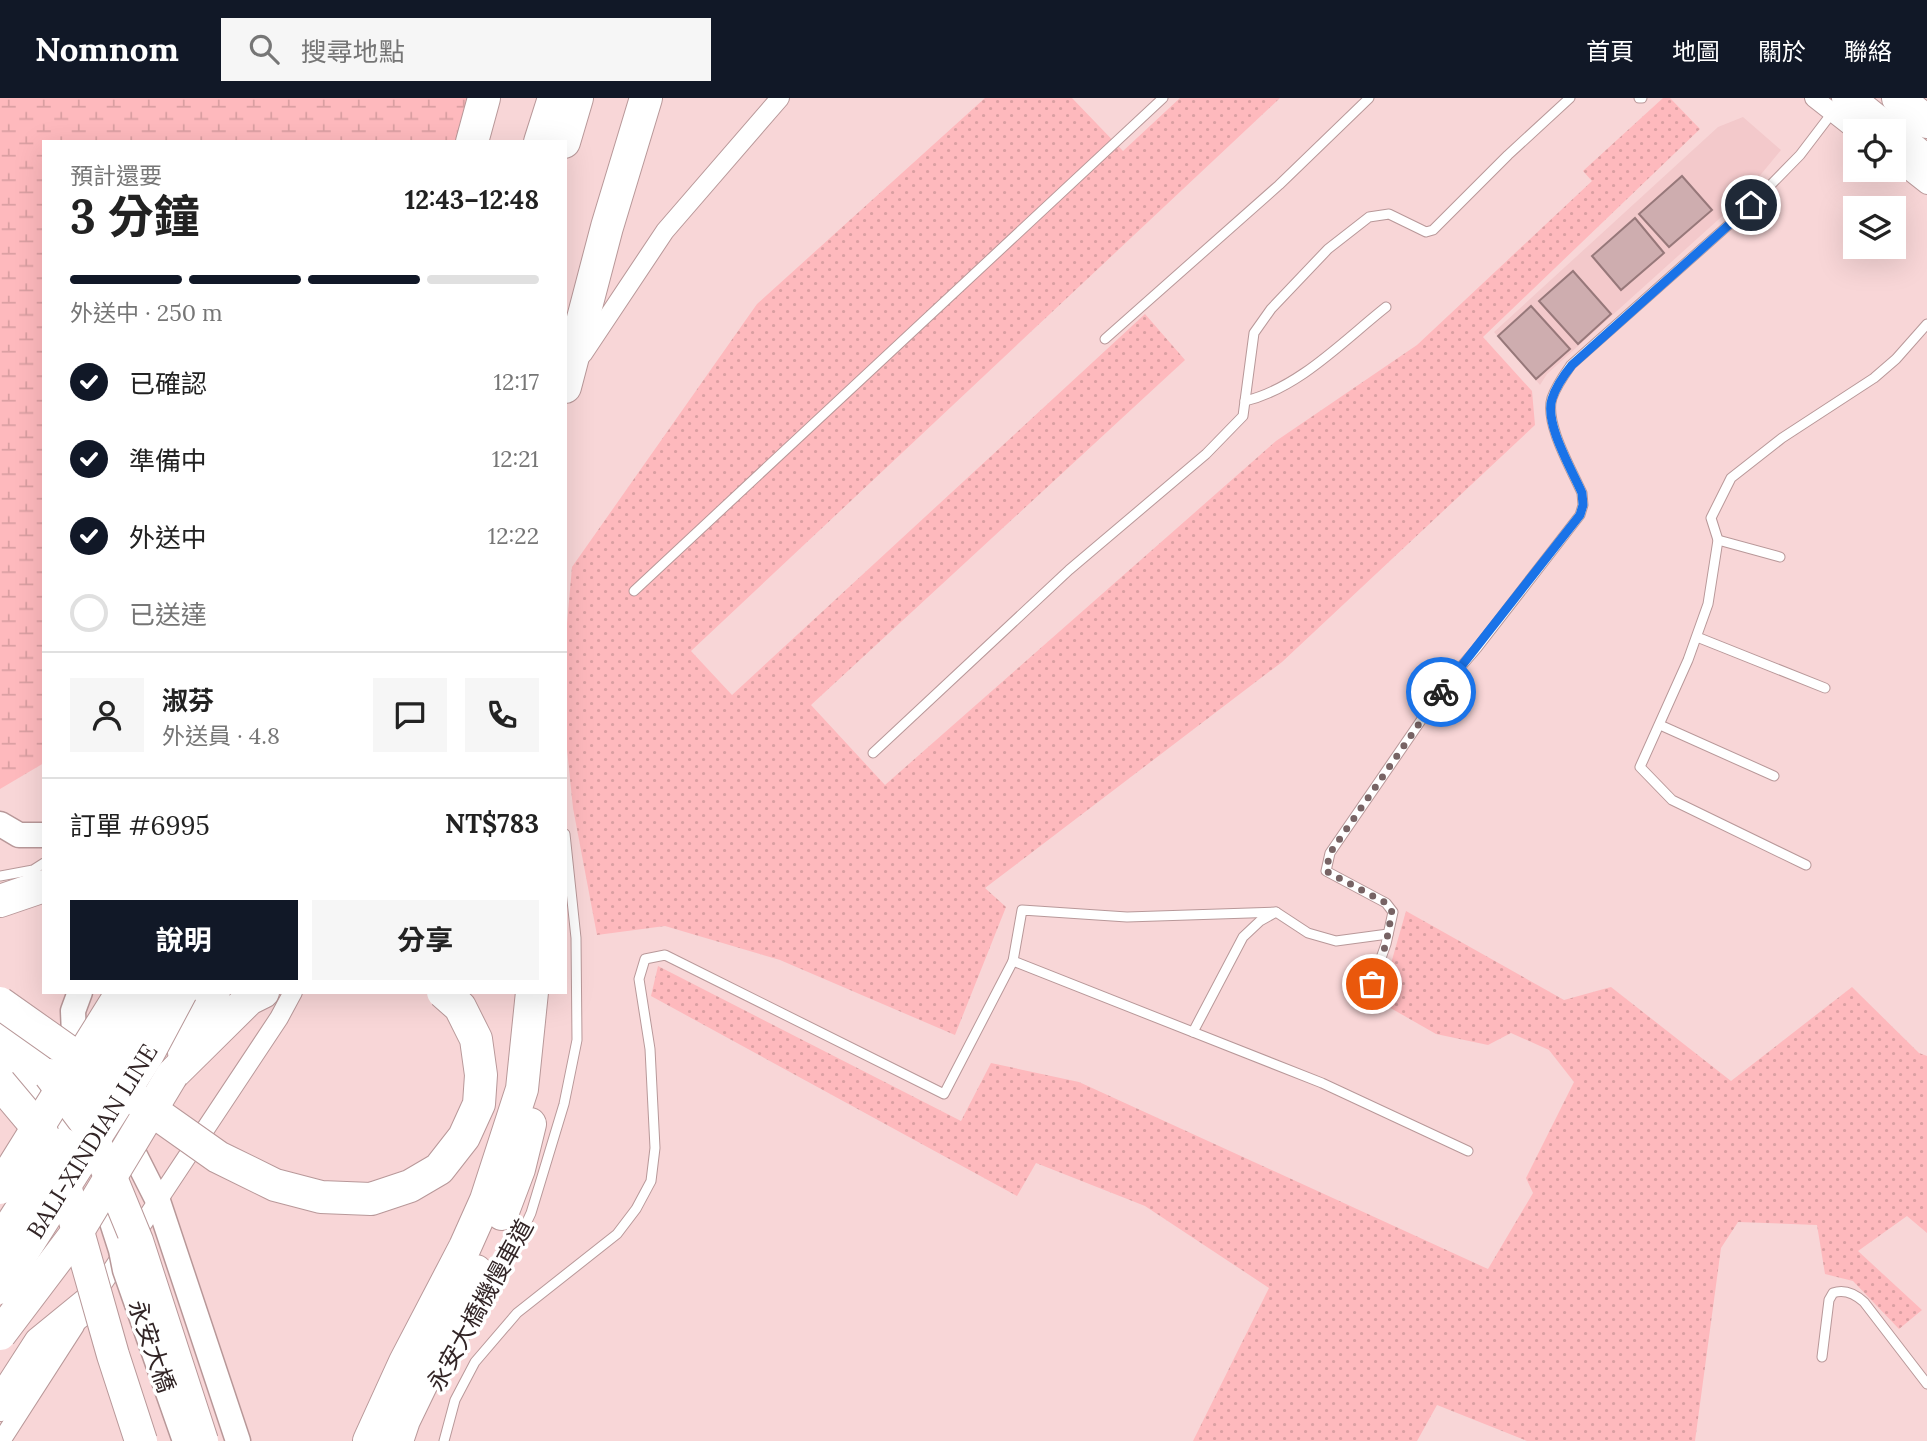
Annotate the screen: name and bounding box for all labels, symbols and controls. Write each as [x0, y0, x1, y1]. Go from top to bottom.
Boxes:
search box [221, 18, 711, 81]
text: Nomnom [35, 28, 179, 70]
icon: search [245, 30, 283, 68]
text: 搜尋地點 [301, 35, 405, 68]
text: 首頁 [1586, 36, 1634, 67]
text: 地圖 [1672, 36, 1720, 67]
text: 關於 [1758, 36, 1806, 67]
text: 聯絡 [1844, 36, 1892, 67]
map controls [1843, 119, 1906, 259]
button: locate [1843, 119, 1906, 182]
text: 預計還要 [70, 161, 162, 190]
pin [1721, 175, 1781, 235]
text: 12:43–12:48 [405, 183, 539, 216]
icon: home [1732, 186, 1770, 224]
text: 3 分鐘 [70, 187, 200, 246]
button: layers [1843, 196, 1906, 259]
text: 外送中 · 250 m [70, 298, 223, 327]
icon: check [70, 363, 108, 401]
text: 已確認 [129, 367, 207, 400]
text: 12:17 [494, 367, 539, 396]
icon: check [70, 440, 108, 478]
text: 準備中 [129, 444, 207, 477]
text: 12:21 [492, 444, 539, 473]
icon: check [70, 517, 108, 555]
text: 外送中 [129, 521, 207, 554]
text: 12:22 [488, 521, 539, 550]
text: 已送達 [129, 598, 207, 631]
courier [1406, 657, 1476, 727]
icon: bike [1422, 673, 1460, 711]
button: person [70, 678, 144, 752]
button: chat [373, 678, 447, 752]
button: phone [465, 678, 539, 752]
text: 淑芬 [162, 684, 214, 717]
text: 外送員 · 4.8 [162, 721, 280, 750]
text: NT$783 [445, 807, 539, 840]
text: 訂單 #6995 [70, 809, 210, 842]
button: 說明 [70, 900, 298, 980]
button: 分享 [312, 900, 539, 980]
pin [1342, 954, 1402, 1014]
icon: bag [1353, 965, 1391, 1003]
street label: BALI-XINDIAN LINE [20, 1038, 164, 1244]
street label: 永安大橋機慢車道 [420, 1214, 540, 1396]
street label: 永安大橋 [122, 1296, 182, 1396]

